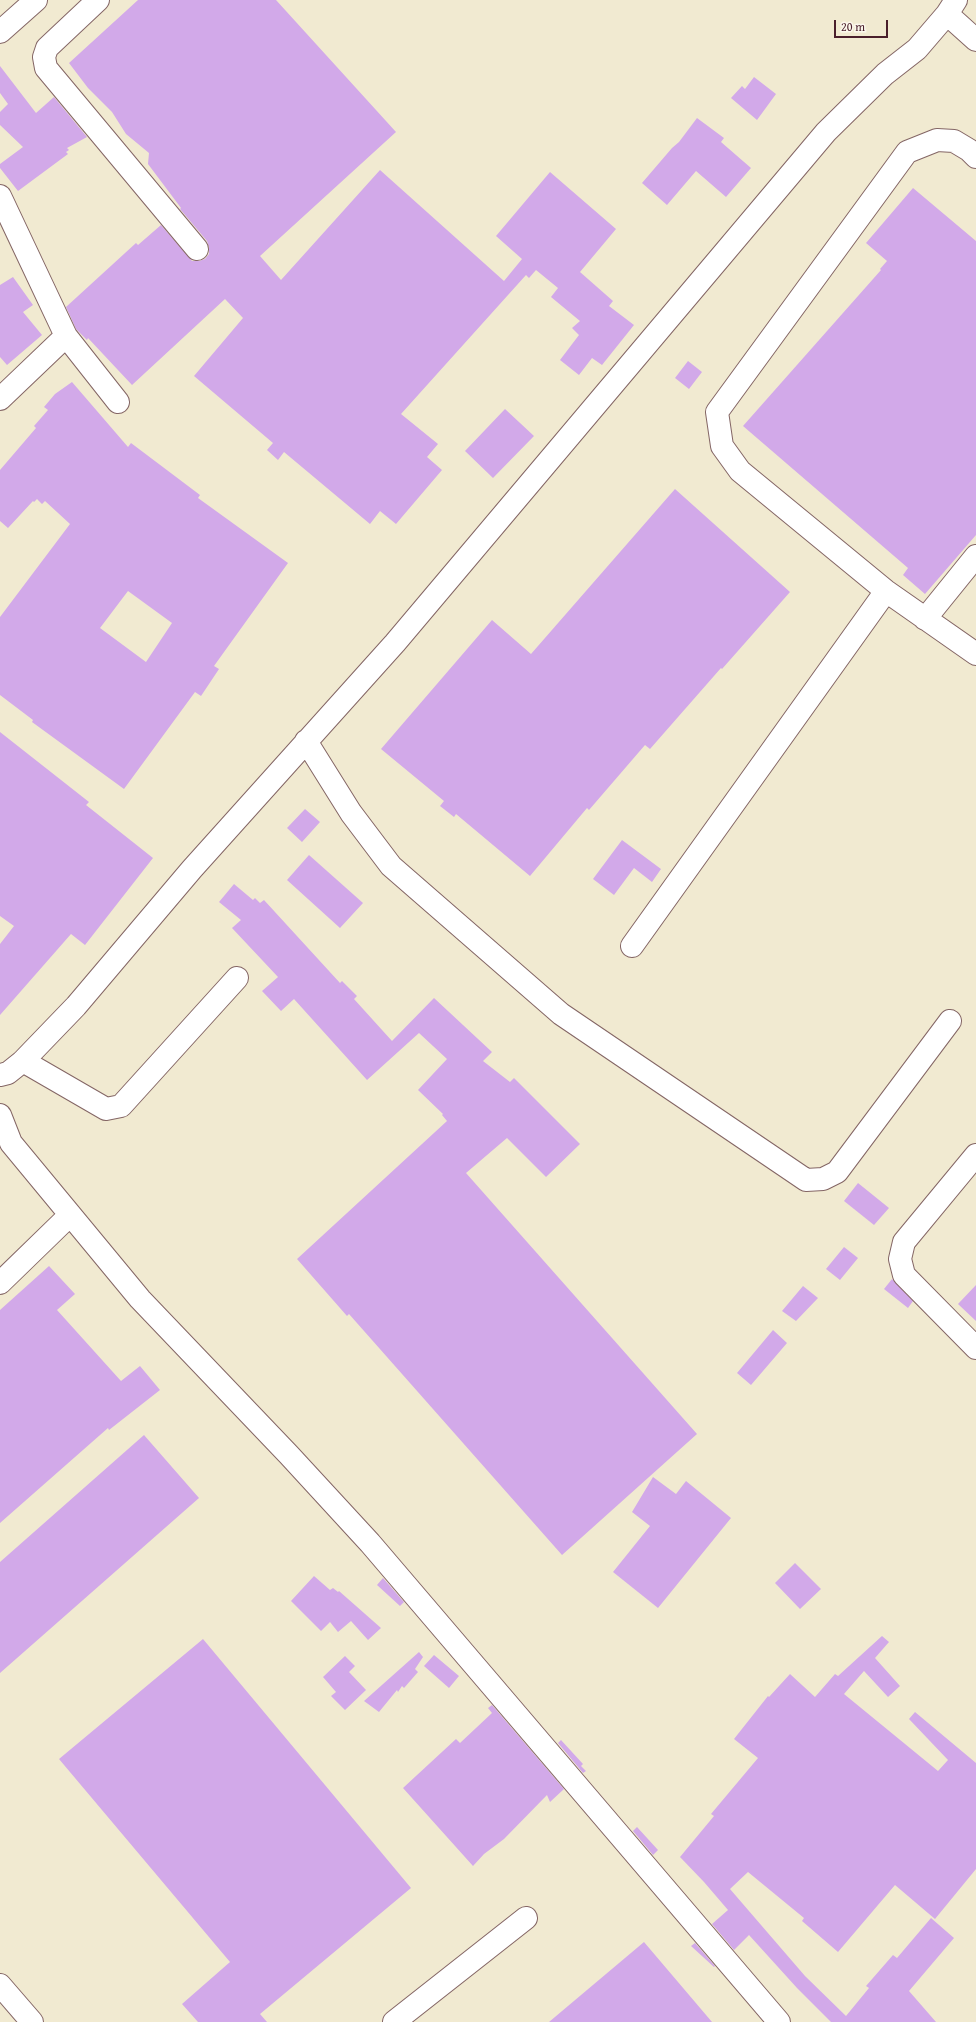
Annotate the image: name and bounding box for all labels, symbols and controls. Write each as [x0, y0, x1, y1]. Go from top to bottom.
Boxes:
scale bar [836, 12, 890, 38]
text: 20 m [841, 18, 865, 35]

